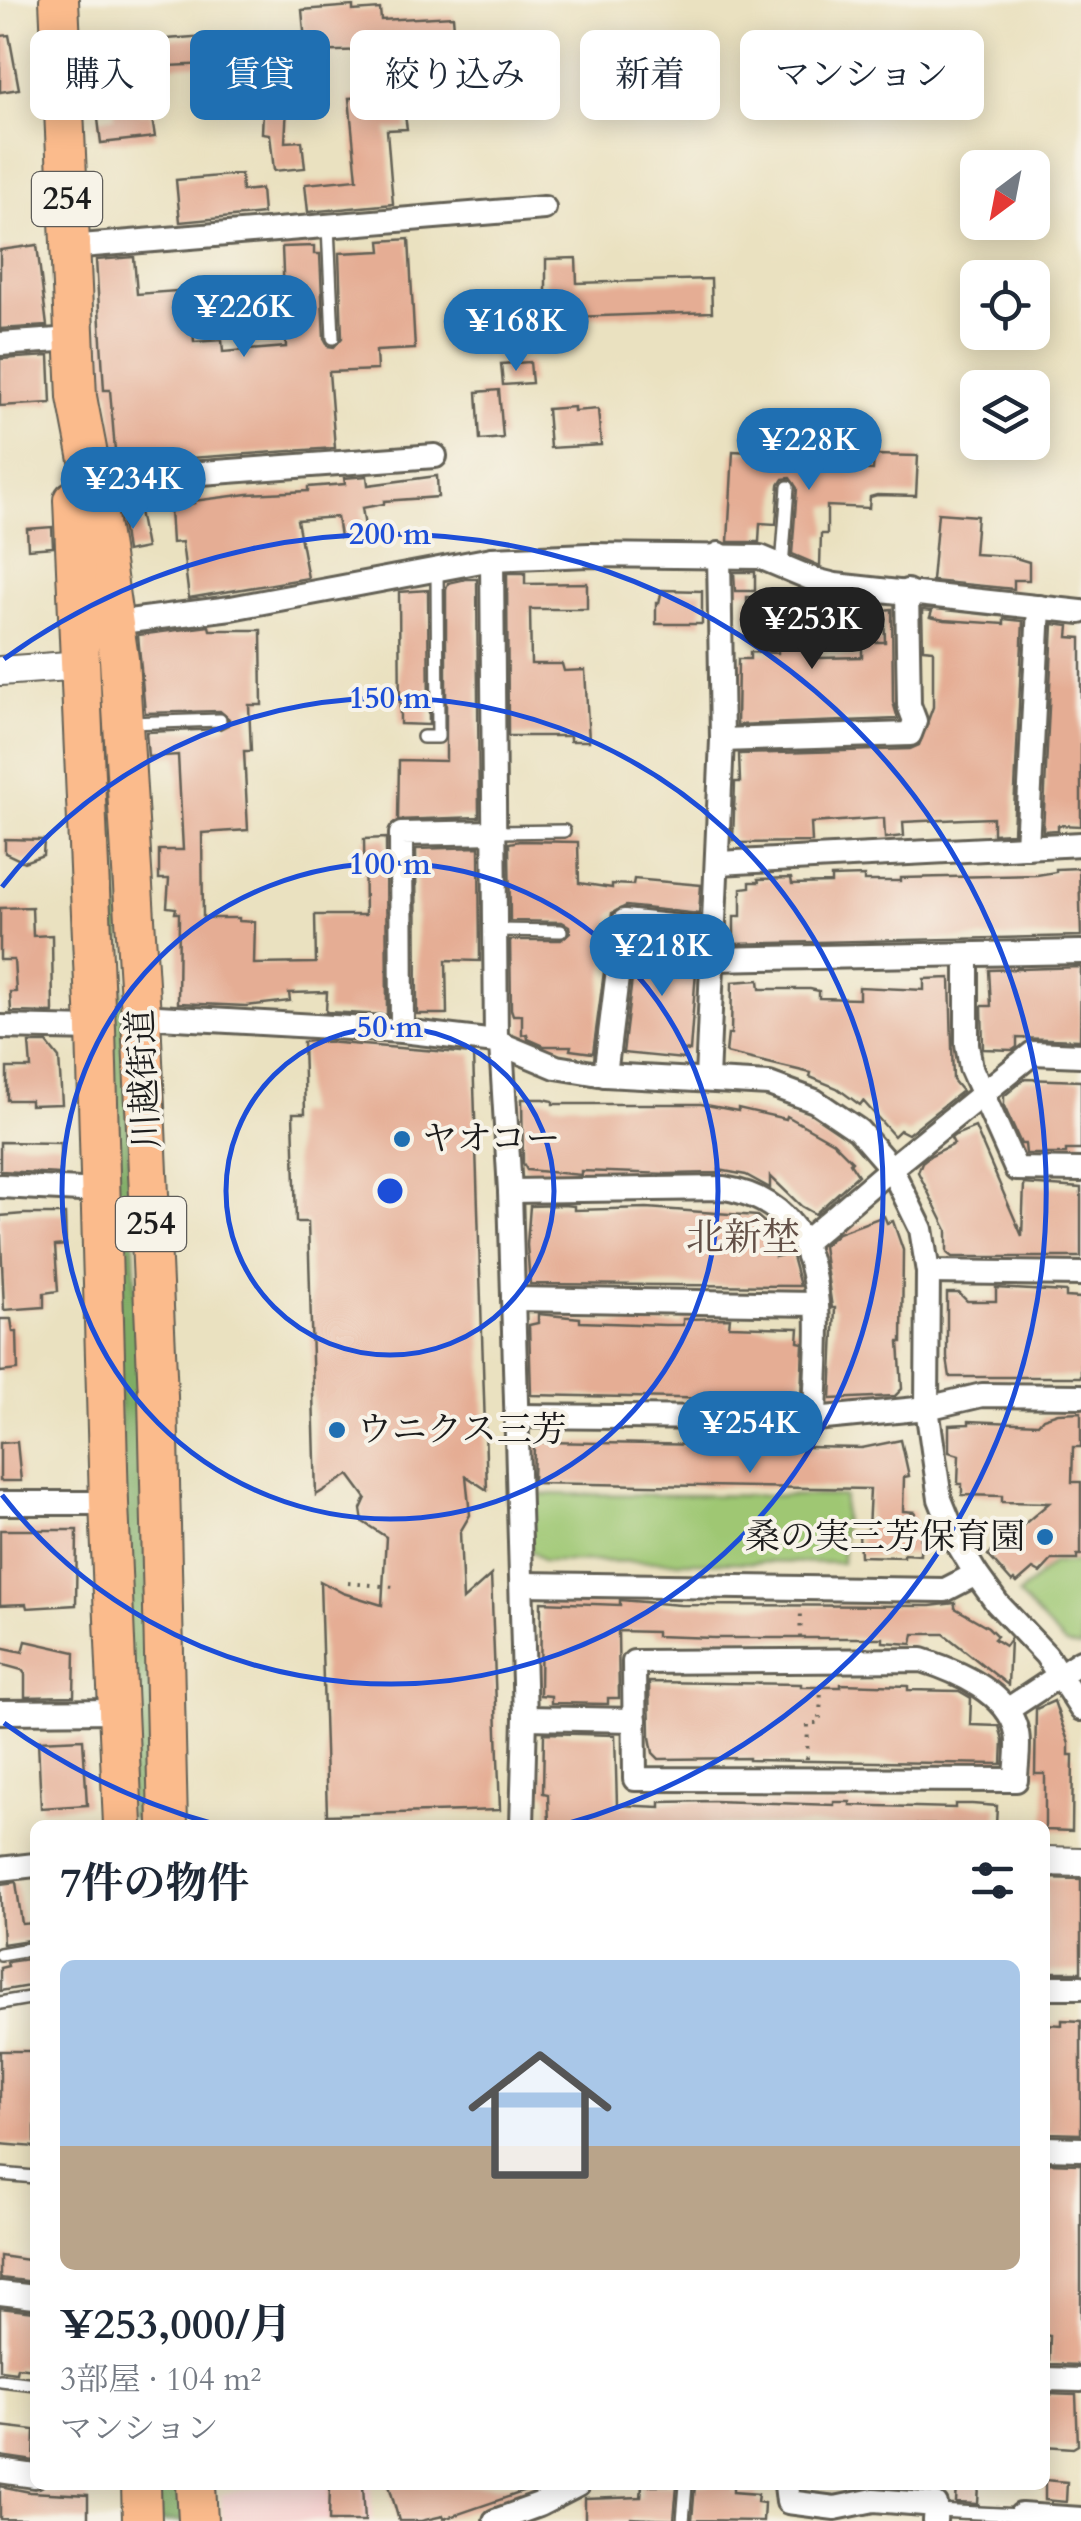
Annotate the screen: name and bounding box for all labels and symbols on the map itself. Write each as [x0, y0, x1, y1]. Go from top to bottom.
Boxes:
north arrow [960, 150, 1050, 240]
road number: 254 [32, 172, 102, 226]
pin: ¥226K [174, 275, 314, 360]
pin: ¥168K [446, 289, 586, 374]
pin: ¥228K [739, 408, 879, 493]
pin: ¥234K [63, 447, 203, 532]
text: 200 m [349, 514, 431, 555]
pin: ¥253K [742, 587, 882, 672]
text: 150 m [349, 678, 431, 719]
text: 100 m [349, 844, 431, 885]
pin: ¥218K [592, 914, 732, 999]
text: 50 m [357, 1007, 424, 1048]
street label: 川越街道 [116, 1008, 172, 1150]
place label: ヤオコー [422, 1115, 561, 1163]
marker: ヤオコー [391, 1128, 413, 1150]
centre of rings [372, 1173, 408, 1209]
road number: 254 [116, 1197, 186, 1251]
district label: 北新埜 [686, 1212, 800, 1264]
pin: ¥254K [680, 1391, 820, 1476]
place label: ウニクス三芳 [357, 1406, 567, 1454]
marker: ウニクス三芳 [326, 1419, 348, 1441]
place label: 桑の実三芳保育園 [745, 1513, 1025, 1561]
marker: 桑の実三芳保育園 [1034, 1526, 1056, 1548]

